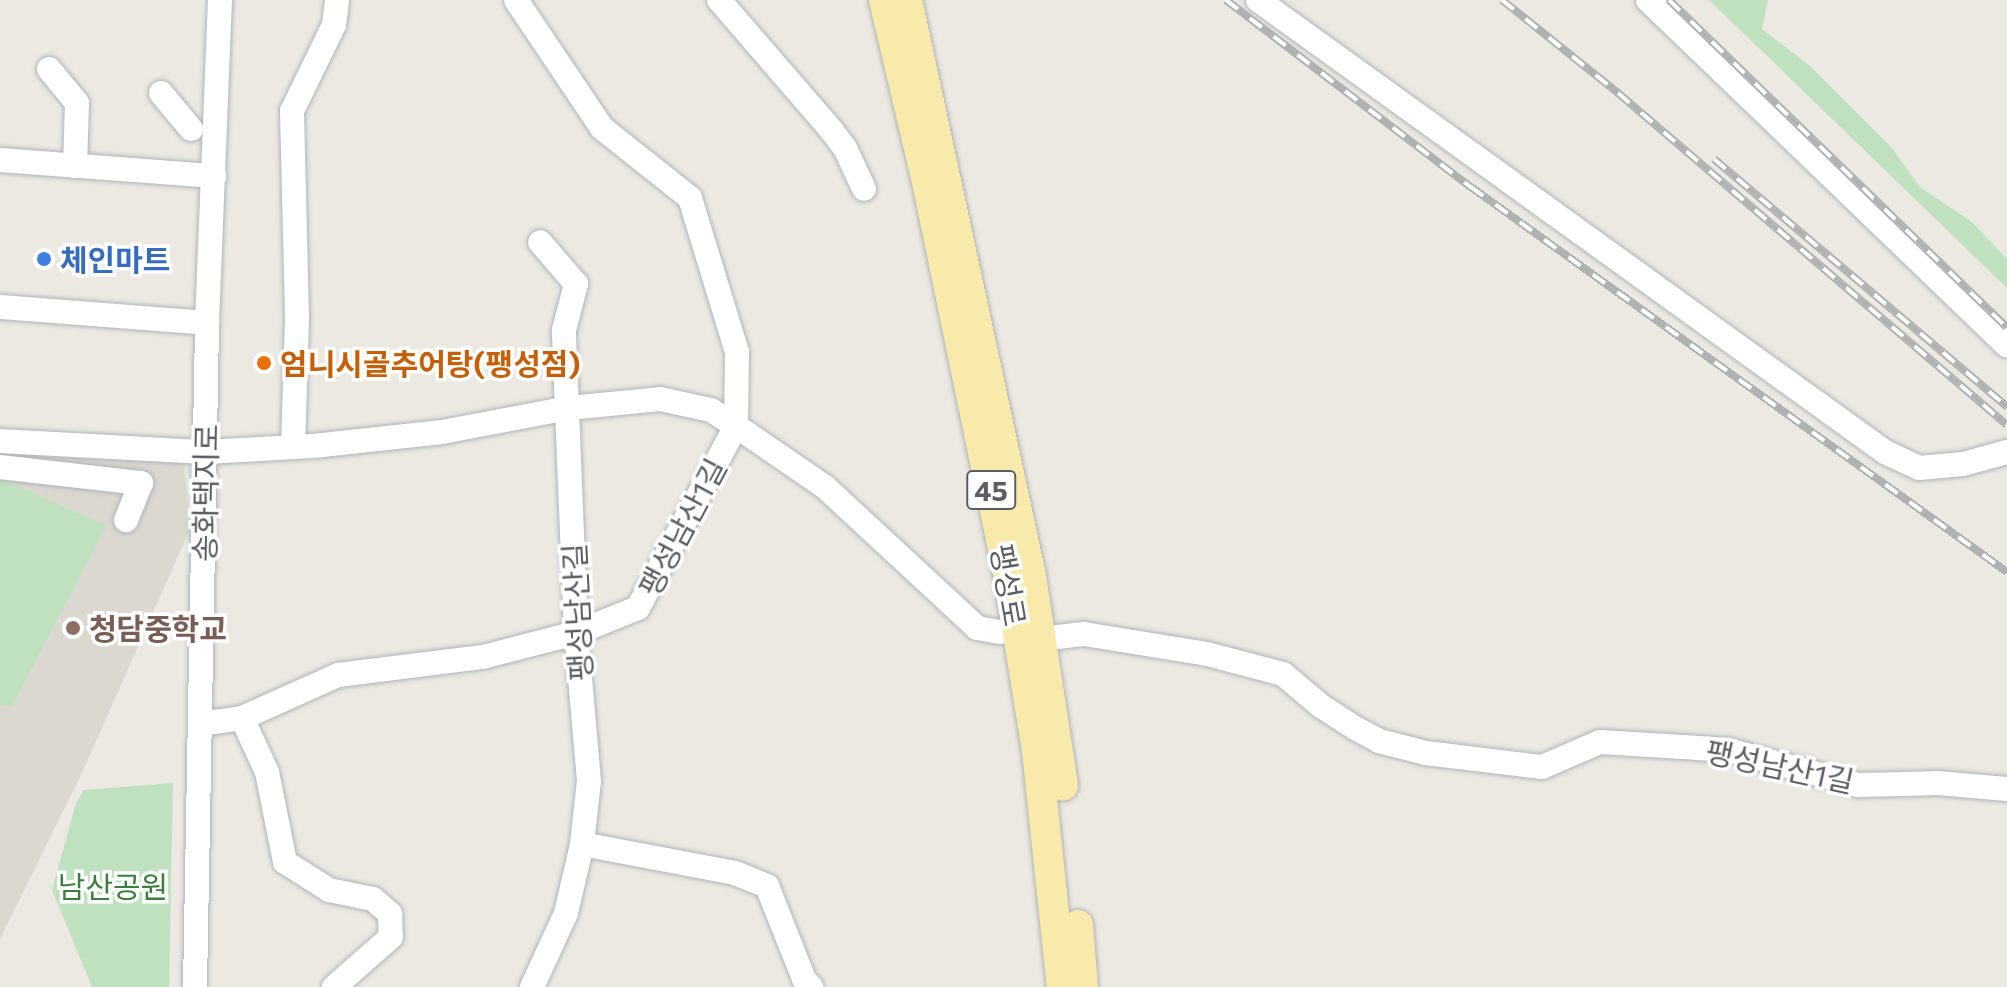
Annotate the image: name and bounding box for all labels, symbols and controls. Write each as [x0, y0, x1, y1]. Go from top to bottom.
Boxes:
place label: 체인마트 [60, 241, 170, 277]
marker: 체인마트 [35, 250, 53, 268]
place label: 엄니시골추어탕(팽성점) [280, 345, 581, 381]
marker: 엄니시골추어탕(팽성점) [255, 354, 273, 372]
street label: 송화택지로 [186, 424, 224, 562]
street label: 팽성남산1길 [631, 452, 733, 602]
road number: 45 [965, 466, 1017, 514]
street label: 팽성로 [984, 541, 1034, 629]
street label: 팽성남산길 [555, 542, 599, 682]
place label: 청담중학교 [89, 610, 227, 646]
marker: 청담중학교 [64, 619, 82, 637]
street label: 팽성남산1길 [1702, 733, 1858, 799]
park label: 남산공원 [58, 868, 168, 904]

